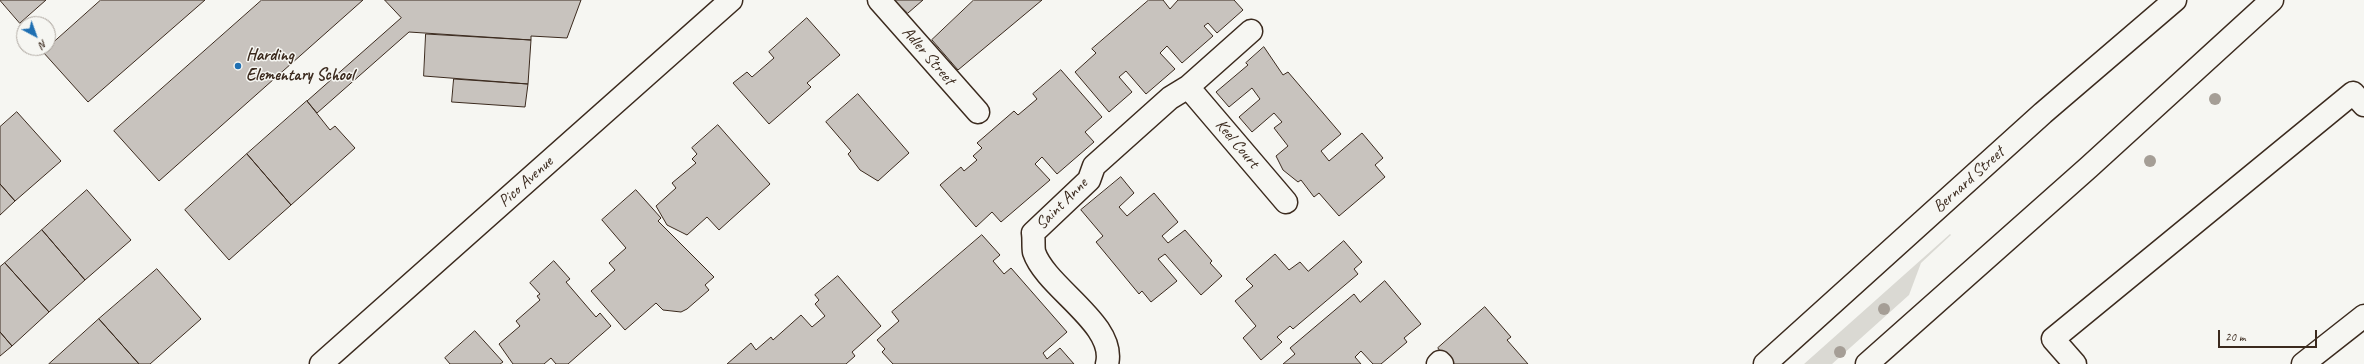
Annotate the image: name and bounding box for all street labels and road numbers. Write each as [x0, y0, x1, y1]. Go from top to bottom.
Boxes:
street label: Adler Street [897, 23, 959, 89]
street label: Keel Court [1211, 115, 1263, 173]
street label: Bernard Street [1929, 143, 2009, 217]
street label: Pico Avenue [494, 152, 558, 212]
street label: Saint Anne [1032, 174, 1092, 234]

